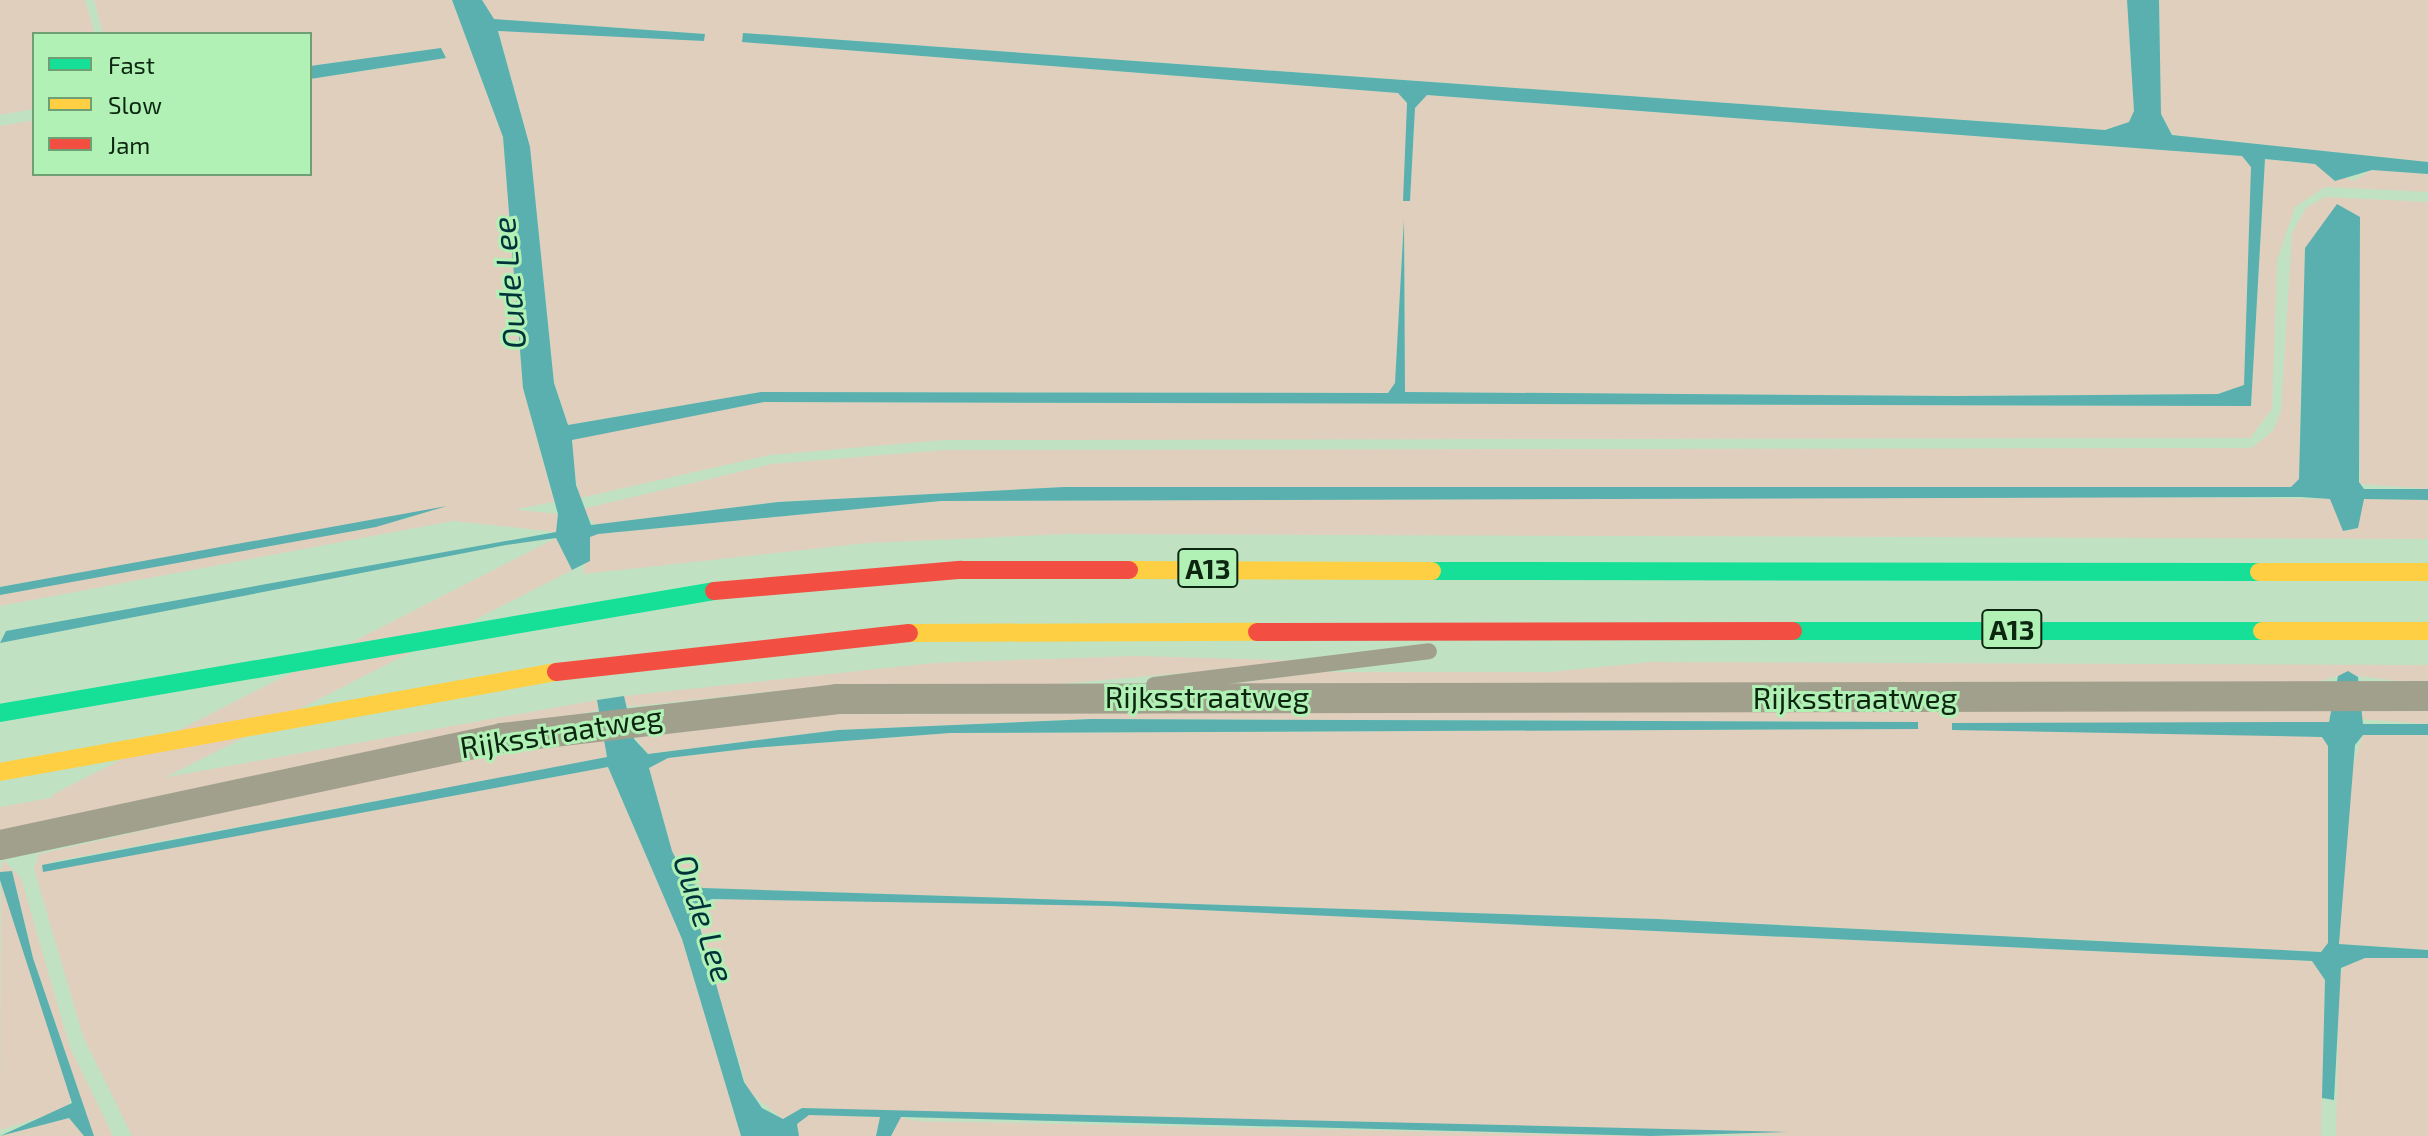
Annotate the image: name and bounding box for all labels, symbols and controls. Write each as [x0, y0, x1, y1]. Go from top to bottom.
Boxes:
legend [32, 32, 312, 176]
text: Fast [108, 50, 155, 79]
text: Slow [108, 90, 162, 119]
text: Jam [108, 130, 150, 159]
water label: Oude Lee [483, 215, 533, 351]
road number: A13 [1176, 544, 1240, 592]
road number: A13 [1980, 605, 2044, 653]
street label: Rijksstraatweg [1105, 678, 1309, 714]
street label: Rijksstraatweg [1753, 679, 1957, 715]
street label: Rijksstraatweg [457, 697, 665, 765]
water label: Oude Lee [666, 849, 744, 987]

